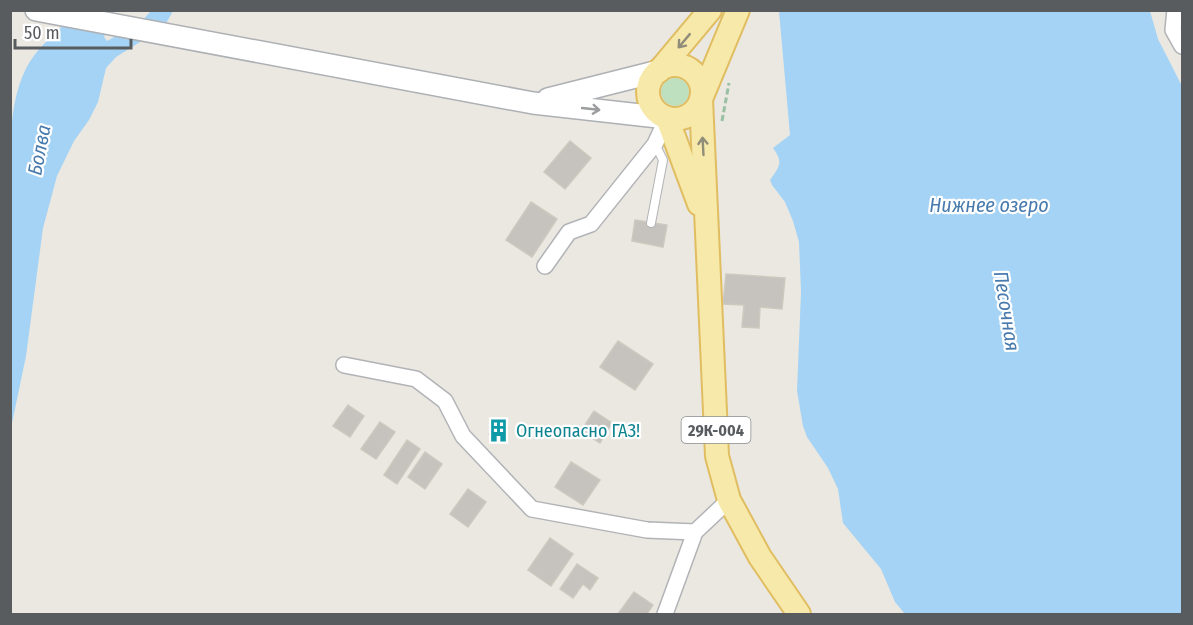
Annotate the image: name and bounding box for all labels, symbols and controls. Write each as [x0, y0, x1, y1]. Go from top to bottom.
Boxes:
scale bar [15, 12, 130, 50]
text: 50 m [24, 22, 60, 44]
one-way arrow [678, 33, 691, 49]
one-way arrow [581, 104, 600, 115]
water label: Болва [22, 123, 56, 177]
one-way arrow [697, 136, 708, 156]
water label: Нижнее озеро [929, 193, 1049, 217]
water label: Песочная [989, 269, 1025, 353]
road number: 29К-004 [682, 417, 750, 443]
building icon: Огнеопасно ГАЗ! [485, 418, 511, 444]
place label: Огнеопасно ГАЗ! [516, 420, 640, 442]

